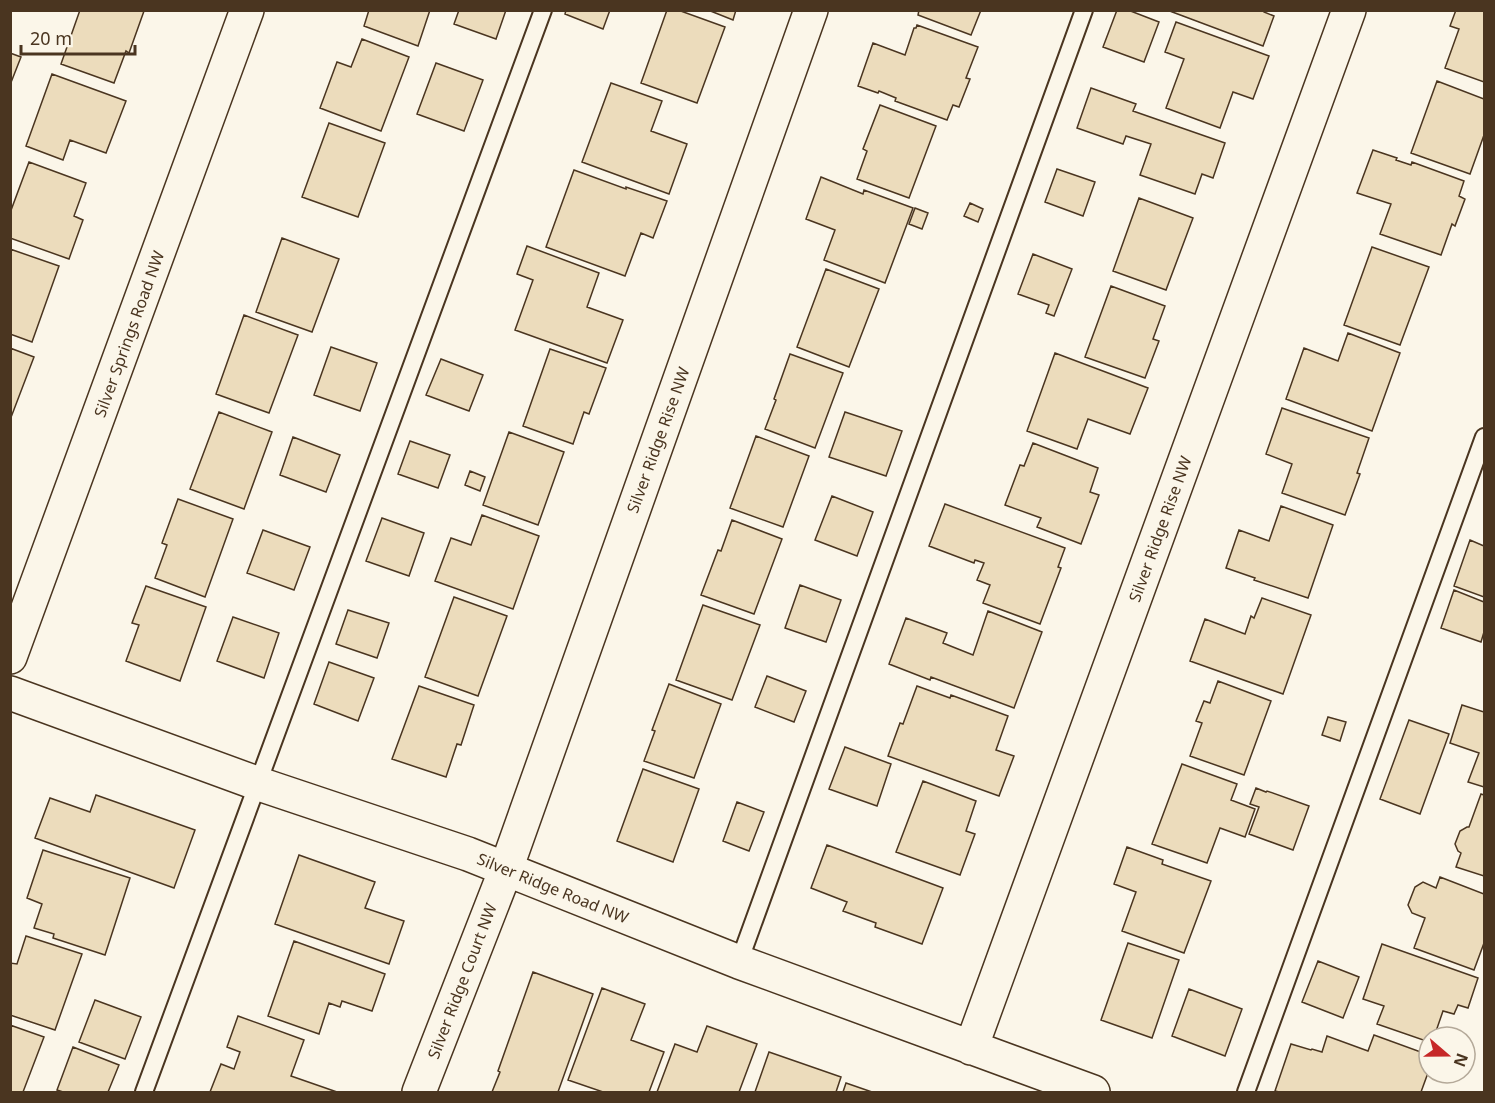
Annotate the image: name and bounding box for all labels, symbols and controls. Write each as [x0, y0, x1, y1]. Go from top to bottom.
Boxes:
scale bar [21, 18, 135, 56]
text: 20 m [30, 26, 72, 50]
street label: Silver Springs Road NW [89, 248, 169, 420]
street label: Silver Ridge Rise NW [621, 364, 695, 516]
street label: Silver Ridge Rise NW [1123, 453, 1197, 605]
street label: Silver Ridge Road NW [474, 848, 632, 929]
street label: Silver Ridge Court NW [422, 900, 502, 1062]
north arrow [1417, 1025, 1477, 1085]
text: N [1449, 1050, 1474, 1070]

